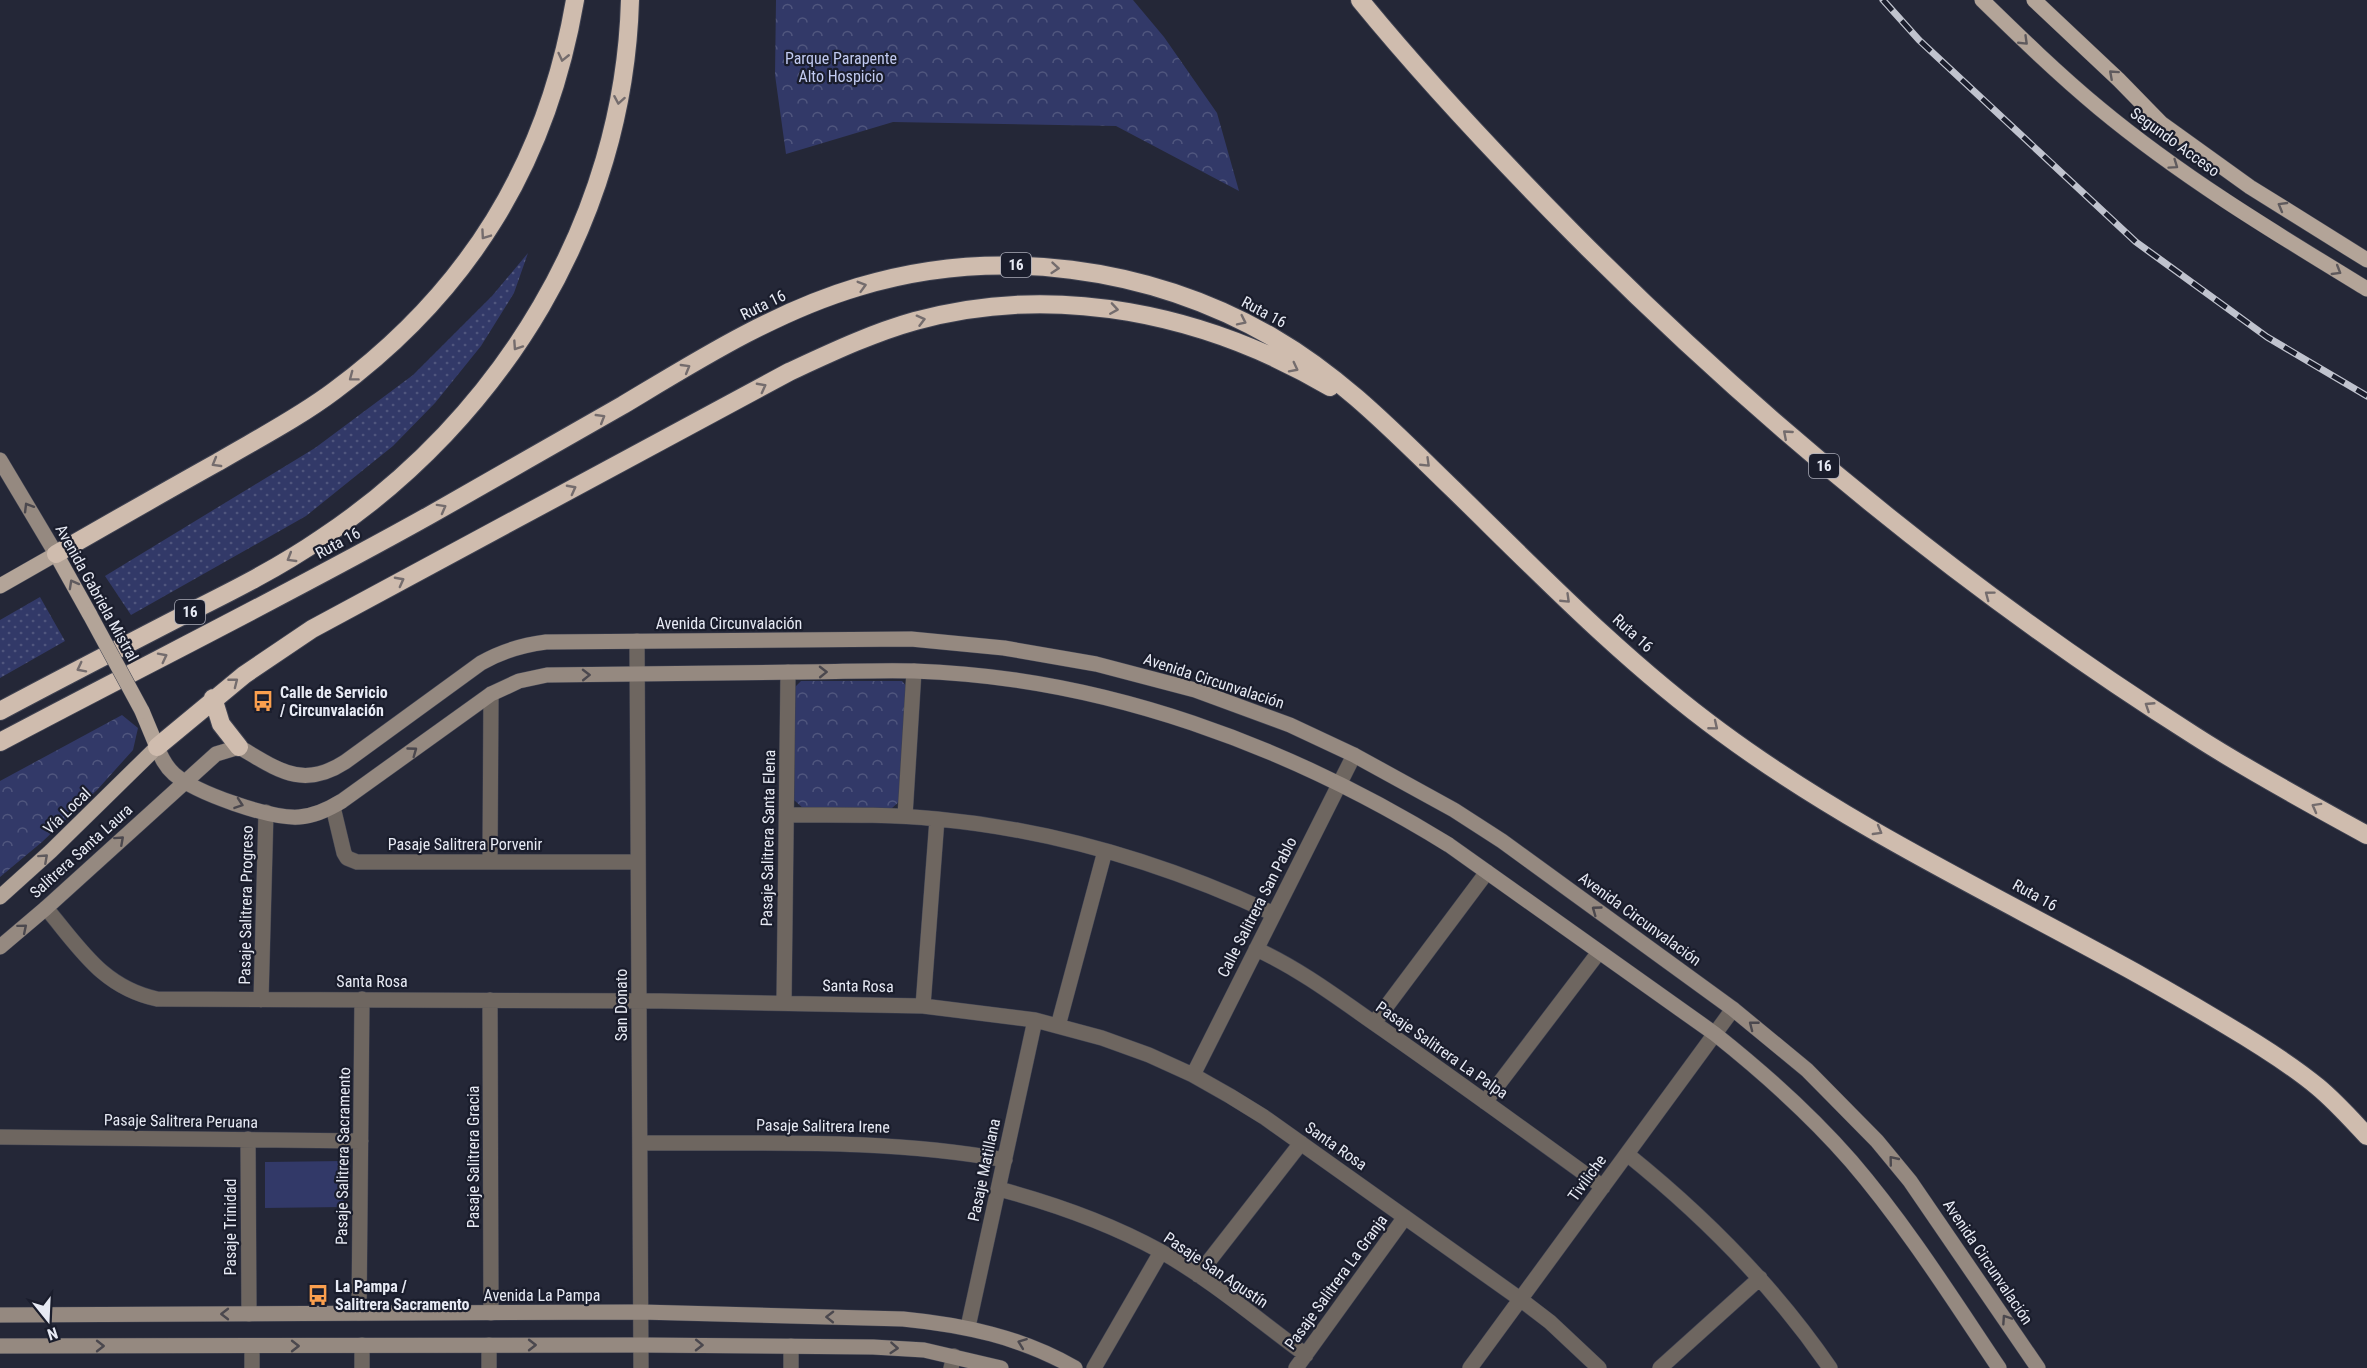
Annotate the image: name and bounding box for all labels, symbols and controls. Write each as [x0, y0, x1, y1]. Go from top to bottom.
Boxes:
one-way arrow [2016, 33, 2027, 44]
park label: Parque Parapente Alto Hospicio [785, 49, 897, 86]
one-way arrow [558, 52, 571, 62]
one-way arrow [2109, 70, 2119, 81]
one-way arrow [613, 94, 626, 104]
street label: Segundo Acceso [2127, 103, 2223, 181]
one-way arrow [2167, 158, 2178, 169]
one-way arrow [2278, 202, 2288, 213]
one-way arrow [481, 228, 492, 239]
road number: 16 [1001, 253, 1031, 277]
one-way arrow [1051, 261, 1060, 274]
one-way arrow [2331, 263, 2341, 275]
one-way arrow [856, 281, 867, 293]
street label: Ruta 16 [737, 286, 789, 324]
street label: Ruta 16 [1238, 292, 1290, 332]
one-way arrow [1110, 303, 1119, 315]
one-way arrow [1235, 313, 1246, 325]
one-way arrow [916, 314, 926, 327]
one-way arrow [513, 339, 524, 350]
one-way arrow [1287, 361, 1298, 372]
one-way arrow [680, 363, 690, 375]
one-way arrow [349, 369, 360, 380]
one-way arrow [756, 383, 766, 394]
one-way arrow [595, 413, 605, 425]
one-way arrow [1783, 430, 1794, 441]
road number: 16 [1809, 454, 1839, 478]
one-way arrow [212, 455, 222, 467]
one-way arrow [1419, 456, 1430, 467]
one-way arrow [566, 485, 576, 496]
one-way arrow [24, 503, 35, 513]
one-way arrow [436, 504, 447, 515]
street label: Avenida Gabriela Mistral [51, 521, 143, 665]
street label: Ruta 16 [312, 523, 364, 563]
one-way arrow [287, 551, 297, 562]
one-way arrow [394, 577, 404, 588]
one-way arrow [69, 580, 80, 591]
one-way arrow [1559, 591, 1570, 602]
one-way arrow [1985, 591, 1996, 602]
road number: 16 [175, 600, 205, 624]
street label: Ruta 16 [1609, 610, 1657, 656]
street label: Avenida Circunvalación [656, 614, 802, 633]
street label: Avenida Circunvalación [1141, 649, 1287, 713]
one-way arrow [157, 652, 168, 664]
one-way arrow [77, 661, 87, 672]
one-way arrow [818, 666, 827, 678]
one-way arrow [581, 669, 590, 681]
one-way arrow [227, 679, 238, 690]
place label: Calle de Servicio / Circunvalación [279, 683, 388, 720]
bus stop icon: Calle de Servicio / Circunvalación [251, 689, 275, 713]
one-way arrow [2145, 702, 2155, 714]
one-way arrow [1707, 719, 1718, 730]
one-way arrow [406, 747, 417, 758]
street label: Pasaje Salitrera Santa Elena [757, 750, 779, 926]
street label: Vía Local [39, 784, 95, 838]
one-way arrow [233, 796, 244, 809]
street label: Salitrera Santa Laura [26, 800, 136, 902]
one-way arrow [2312, 803, 2322, 814]
one-way arrow [1871, 824, 1882, 836]
street label: Pasaje Salitrera Progreso [235, 825, 257, 985]
street label: Calle Salitrera San Pablo [1213, 834, 1301, 980]
street label: Pasaje Salitrera Porvenir [388, 835, 542, 854]
one-way arrow [113, 837, 124, 848]
one-way arrow [37, 854, 47, 865]
street label: Avenida Circunvalación [1575, 868, 1705, 970]
street label: Ruta 16 [2009, 875, 2061, 915]
one-way arrow [1591, 906, 1602, 917]
one-way arrow [16, 924, 27, 935]
street label: San Donato [612, 969, 631, 1041]
street label: Santa Rosa [336, 972, 408, 991]
street label: Santa Rosa [822, 976, 894, 996]
street label: Pasaje Salitrera La Palpa [1372, 997, 1512, 1103]
one-way arrow [1749, 1021, 1760, 1032]
street label: Pasaje Salitrera Sacramento [332, 1067, 354, 1245]
street label: Pasaje Salitrera Gracia [464, 1086, 483, 1228]
street label: Pasaje Salitrera Peruana [104, 1110, 258, 1132]
street label: Pasaje Salitrera Irene [756, 1115, 890, 1137]
street label: Pasaje Matillana [964, 1117, 1004, 1223]
street label: Santa Rosa [1301, 1118, 1371, 1174]
street label: Tiviliche [1564, 1151, 1610, 1205]
one-way arrow [1889, 1156, 1900, 1167]
street label: Pasaje Trinidad [221, 1178, 240, 1276]
street label: Avenida Circunvalación [1939, 1196, 2037, 1328]
street label: Pasaje Salitrera La Granja [1281, 1211, 1391, 1353]
street label: Pasaje San Agustín [1160, 1228, 1272, 1312]
place label: La Pampa / Salitrera Sacramento [335, 1277, 469, 1314]
bus stop icon: La Pampa / Salitrera Sacramento [306, 1283, 330, 1307]
street label: Avenida La Pampa [484, 1286, 600, 1305]
north arrow [18, 1290, 78, 1350]
one-way arrow [221, 1308, 230, 1320]
one-way arrow [825, 1311, 834, 1324]
one-way arrow [2002, 1315, 2013, 1326]
text: N [45, 1323, 60, 1344]
one-way arrow [1017, 1338, 1028, 1350]
one-way arrow [291, 1339, 300, 1352]
one-way arrow [528, 1339, 537, 1351]
one-way arrow [695, 1339, 704, 1351]
one-way arrow [96, 1340, 105, 1352]
one-way arrow [890, 1341, 899, 1354]

